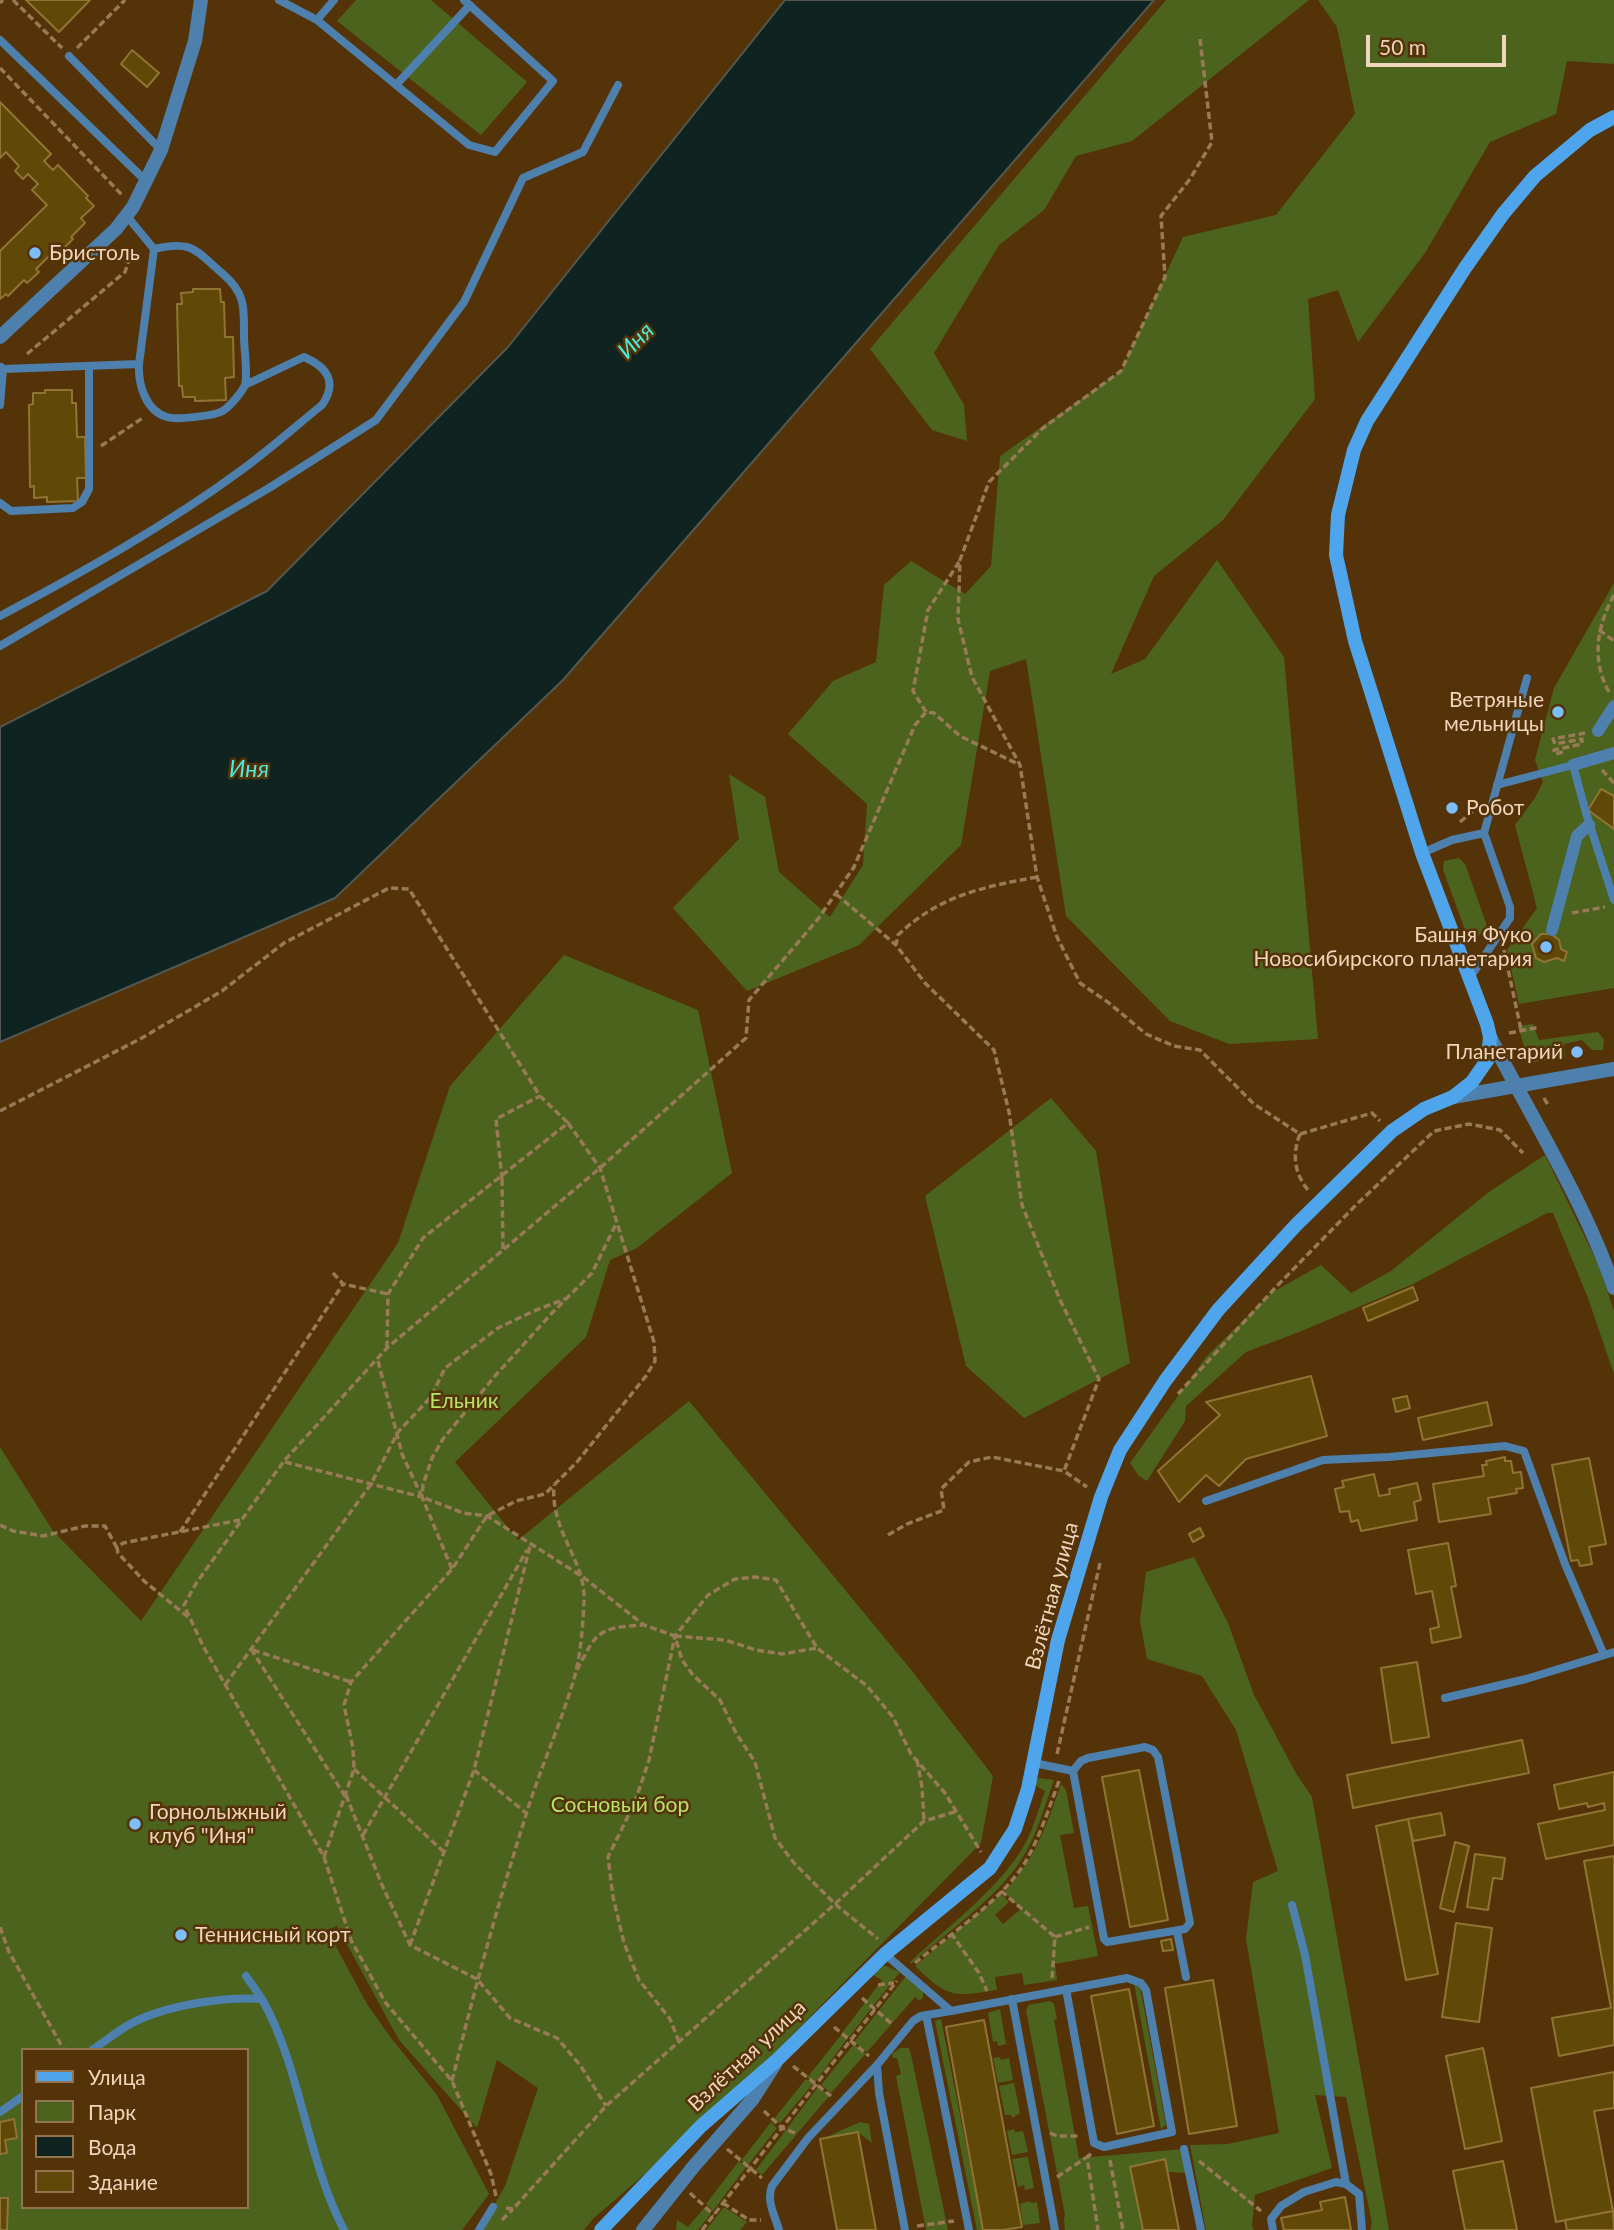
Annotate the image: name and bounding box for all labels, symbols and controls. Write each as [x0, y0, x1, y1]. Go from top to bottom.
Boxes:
scale bar [1369, 21, 1509, 65]
text: 50 m [1379, 34, 1426, 59]
place label: Бристоль [49, 240, 140, 266]
marker: Бристоль [27, 245, 43, 261]
water label: Иня [612, 317, 660, 365]
place label: Ветряные мельницы [1444, 687, 1544, 737]
marker: Ветряные мельницы [1550, 704, 1566, 720]
water label: Иня [229, 756, 269, 784]
place label: Робот [1466, 795, 1524, 821]
marker: Робот [1444, 800, 1460, 816]
place label: Башня Фуко Новосибирского планетария [1254, 922, 1532, 972]
marker: Башня Фуко Новосибирского планетария [1538, 939, 1554, 955]
place label: Планетарий [1445, 1039, 1563, 1065]
marker: Планетарий [1569, 1044, 1585, 1060]
park label: Ельник [429, 1388, 499, 1414]
street label: Взлётная улица [1020, 1519, 1084, 1673]
park label: Сосновый бор [551, 1792, 689, 1818]
place label: Горнолыжный клуб "Иня" [149, 1799, 287, 1849]
marker: Горнолыжный клуб "Иня" [127, 1816, 143, 1832]
place label: Теннисный корт [195, 1922, 351, 1948]
marker: Теннисный корт [173, 1927, 189, 1943]
street label: Взлётная улица [683, 1995, 811, 2117]
legend [21, 2048, 248, 2209]
text: Улица [88, 2064, 146, 2089]
text: Парк [88, 2099, 136, 2124]
text: Вода [88, 2134, 136, 2159]
text: Здание [88, 2169, 158, 2194]

